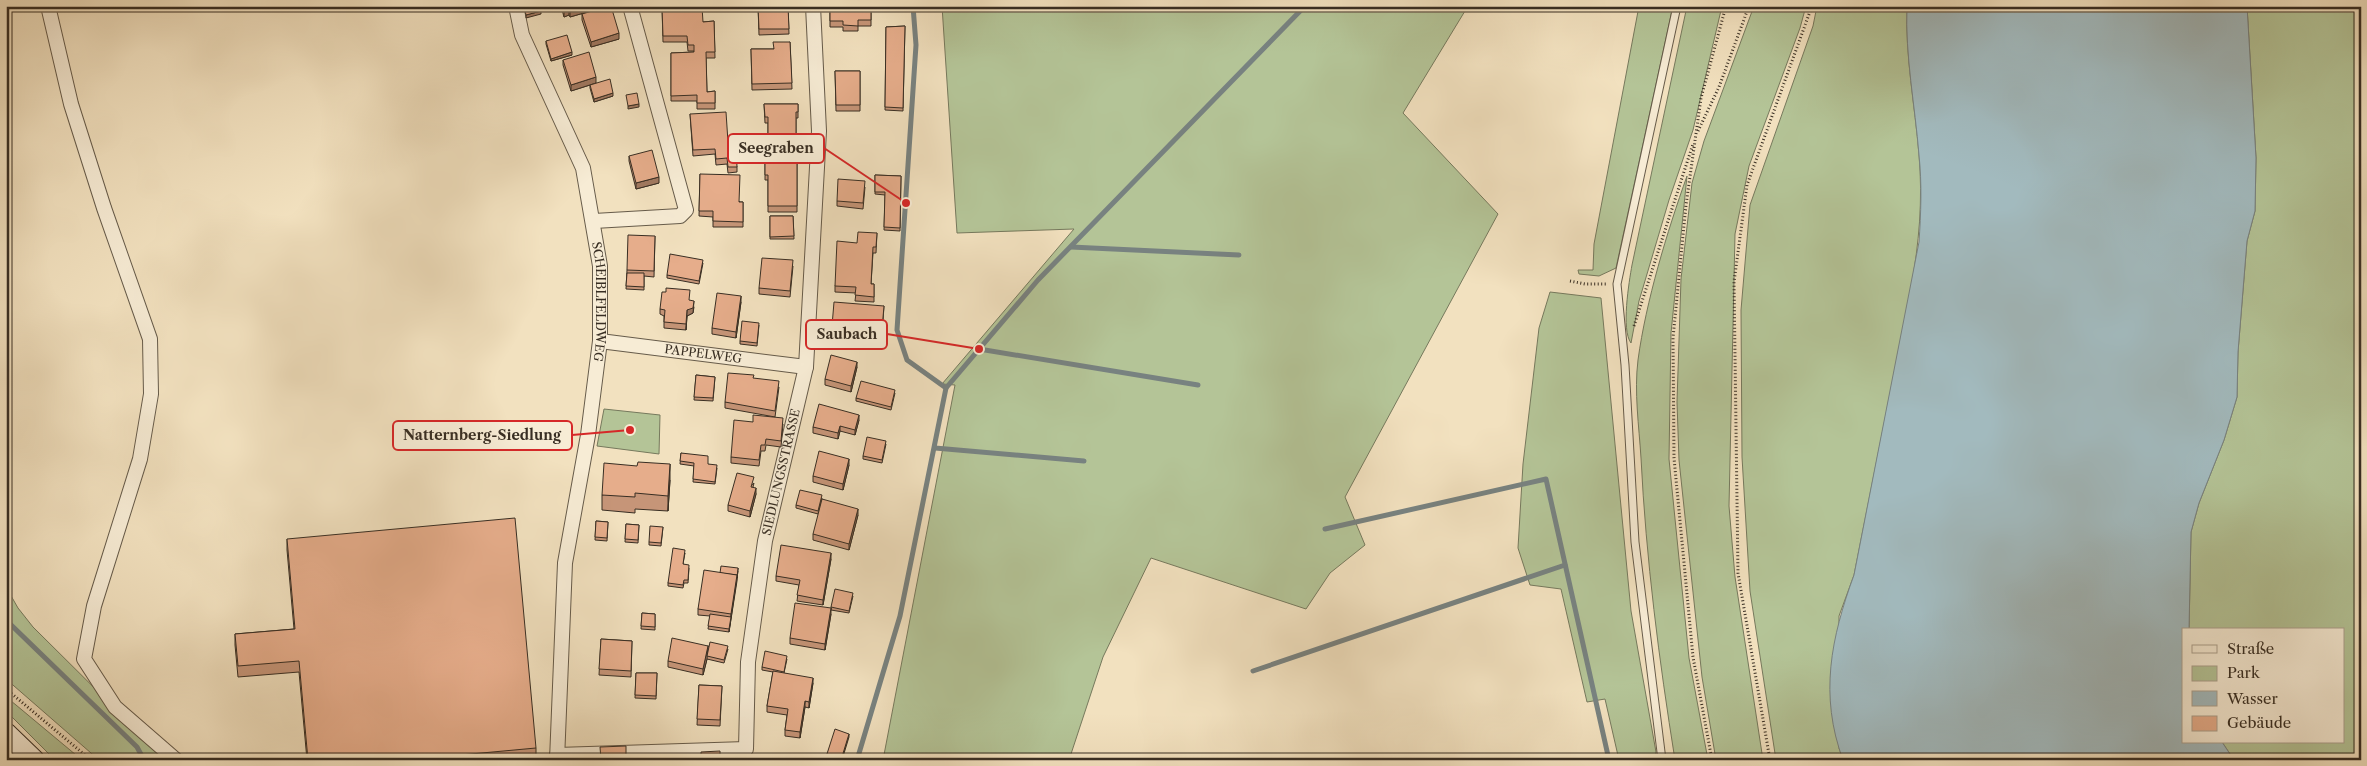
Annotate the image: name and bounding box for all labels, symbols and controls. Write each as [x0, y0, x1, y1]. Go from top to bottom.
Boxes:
callout: Seegraben [728, 134, 824, 163]
text: Seegraben [738, 139, 814, 157]
street label: SCHEIBLFELDWEG [589, 241, 608, 363]
callout: Saubach [806, 320, 887, 349]
text: Saubach [817, 325, 878, 343]
street label: PAPPELWEG [664, 341, 743, 366]
street label: SIEDLUNGSSTRASSE [759, 407, 803, 537]
callout: Natternberg-Siedlung [393, 421, 572, 450]
text: Natternberg-Siedlung [403, 426, 562, 444]
legend [2182, 628, 2344, 744]
text: Straße [2227, 639, 2274, 658]
text: Park [2227, 663, 2261, 682]
text: Wasser [2226, 689, 2278, 708]
text: Gebäude [2227, 713, 2291, 732]

